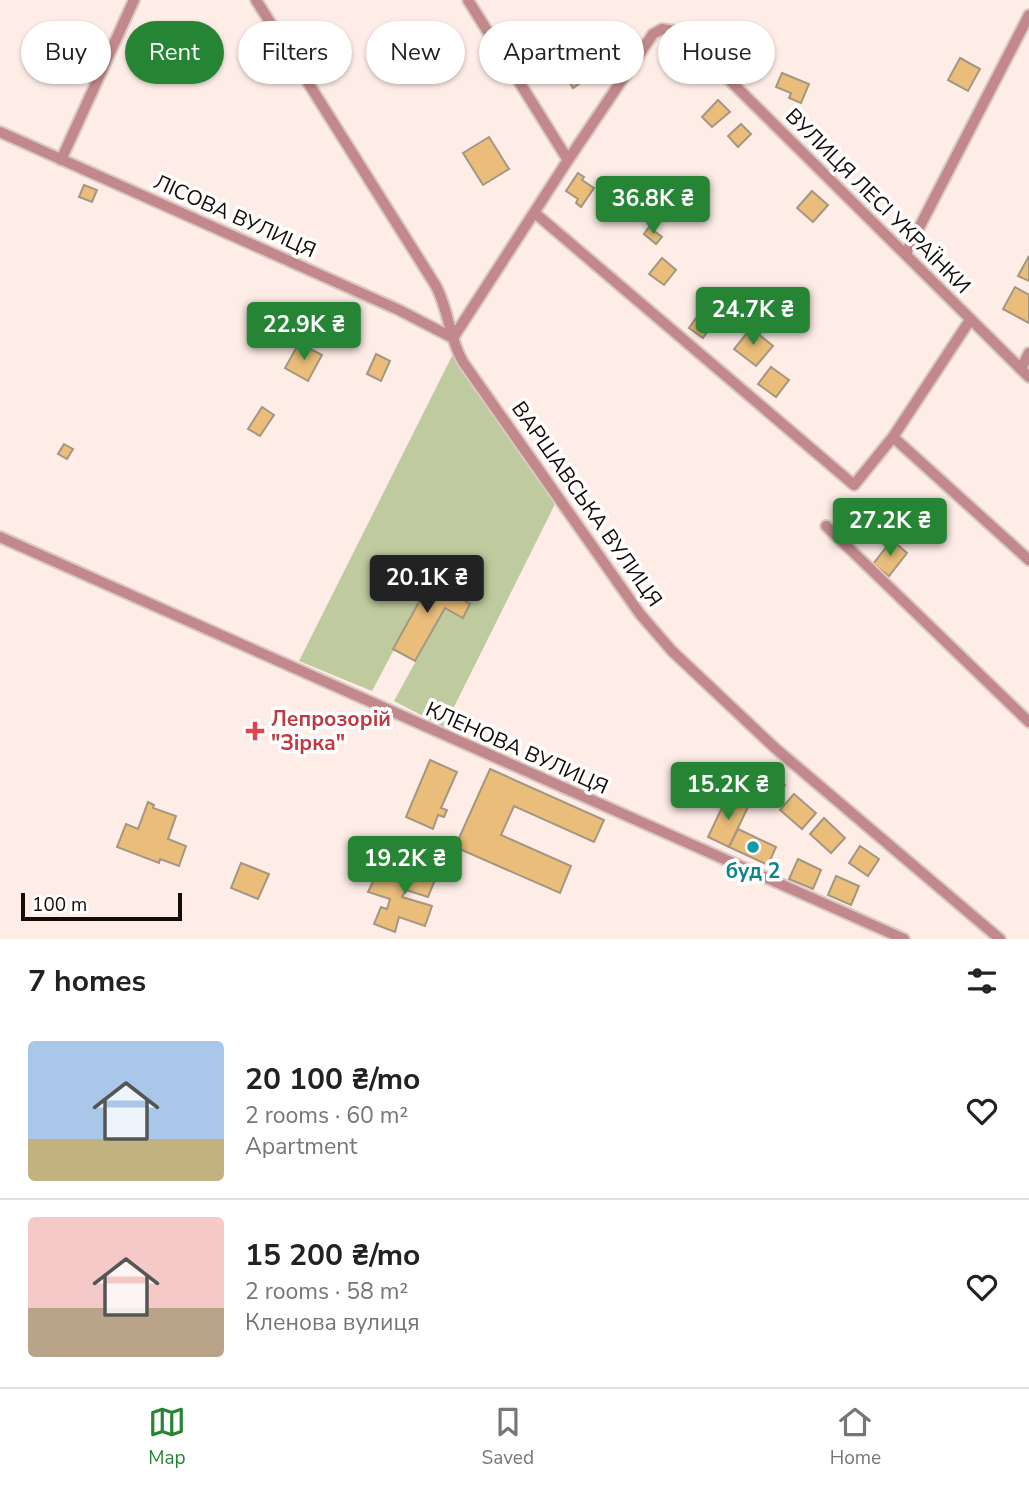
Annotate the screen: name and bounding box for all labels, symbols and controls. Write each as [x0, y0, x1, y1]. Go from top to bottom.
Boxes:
chip: Buy [21, 21, 111, 84]
chip: Rent [125, 21, 224, 84]
chip: Filters [238, 21, 352, 84]
chip: New [366, 21, 465, 84]
chip: Apartment [479, 21, 644, 84]
chip: House [658, 21, 775, 84]
street label: ВУЛИЦЯ ЛЕСІ УКРАЇНКИ [779, 102, 977, 300]
street label: ЛІСОВА ВУЛИЦЯ [150, 168, 320, 264]
pin: 36.8K ₴ [588, 176, 718, 236]
text: 36.8K ₴ [612, 183, 694, 214]
pin: 24.7K ₴ [688, 288, 818, 347]
text: 24.7K ₴ [712, 294, 794, 325]
pin: 22.9K ₴ [239, 302, 369, 362]
text: 22.9K ₴ [263, 309, 345, 340]
street label: ВАРШАВСЬКА ВУЛИЦЯ [505, 396, 669, 612]
pin: 27.2K ₴ [825, 498, 955, 558]
text: 27.2K ₴ [849, 505, 931, 536]
pin: 20.1K ₴ [362, 556, 492, 615]
text: 20.1K ₴ [386, 562, 468, 593]
street label: КЛЕНОВА ВУЛИЦЯ [421, 695, 613, 801]
place label: Лепрозорій "Зірка" [271, 705, 391, 757]
marker: Лепрозорій "Зірка" [245, 721, 265, 741]
pin: 15.2K ₴ [663, 762, 793, 822]
text: 15.2K ₴ [687, 769, 769, 800]
pin: 19.2K ₴ [340, 836, 470, 896]
marker: буд 2 [745, 839, 761, 855]
text: 19.2K ₴ [364, 843, 446, 874]
place label: буд 2 [726, 857, 780, 885]
scale bar [21, 890, 182, 922]
text: 100 m [32, 892, 87, 918]
text: 7 homes [28, 961, 146, 1002]
icon: filters [963, 962, 1001, 1000]
text: 20 100 ₴/mo [245, 1059, 420, 1100]
icon: home [84, 1069, 168, 1153]
icon: heart [963, 1092, 1001, 1130]
text: 2 rooms · 60 m² [245, 1100, 408, 1131]
text: Apartment [245, 1131, 357, 1162]
text: 15 200 ₴/mo [245, 1235, 420, 1276]
icon: home [84, 1245, 168, 1329]
icon: heart [963, 1268, 1001, 1306]
text: 2 rooms · 58 m² [245, 1276, 408, 1307]
text: Кленова вулиця [245, 1307, 420, 1338]
tab: Map [148, 1403, 186, 1471]
tab: Saved [482, 1403, 534, 1471]
tab: Home [830, 1403, 881, 1471]

